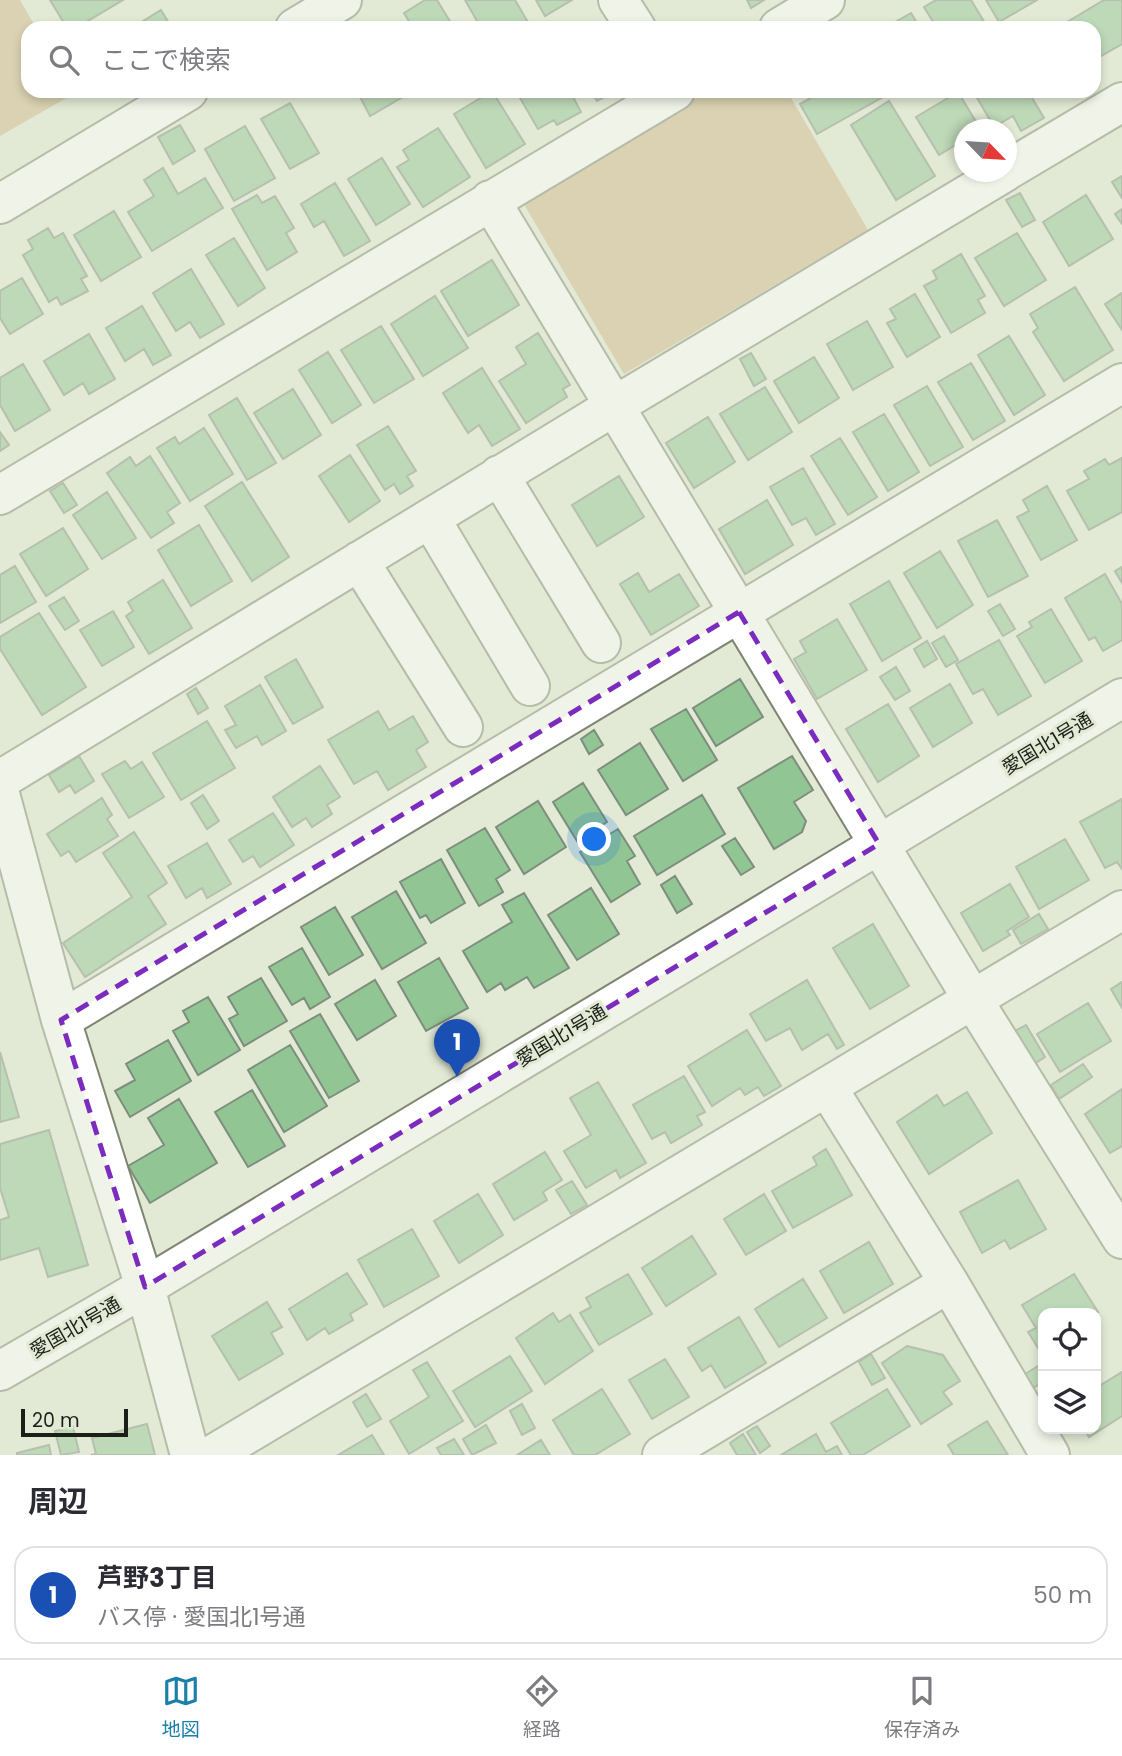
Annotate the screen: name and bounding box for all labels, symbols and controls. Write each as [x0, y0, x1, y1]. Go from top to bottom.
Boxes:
search box [21, 21, 1101, 98]
icon: search [45, 41, 83, 79]
text: ここで検索 [101, 42, 231, 78]
north arrow [954, 119, 1017, 182]
street label: 愛国北1号通 [997, 706, 1098, 781]
your location [577, 822, 611, 856]
street label: 愛国北1号通 [511, 998, 612, 1073]
pin: 1 [434, 1019, 480, 1077]
street label: 愛国北1号通 [25, 1290, 126, 1364]
map controls [1038, 1308, 1101, 1434]
button: locate [1038, 1308, 1101, 1371]
button: layers [1038, 1371, 1101, 1434]
scale bar [21, 1406, 128, 1438]
text: 20 m [32, 1407, 80, 1434]
text: 周辺 [28, 1480, 88, 1523]
text: 芦野3丁目 [97, 1560, 217, 1596]
text: 1 [49, 1579, 57, 1611]
text: 50 m [1033, 1579, 1092, 1611]
text: バス停 · 愛国北1号通 [97, 1601, 306, 1633]
tab: 地図 [162, 1672, 200, 1744]
tab: 経路 [523, 1672, 561, 1744]
tab: 保存済み [884, 1672, 960, 1744]

